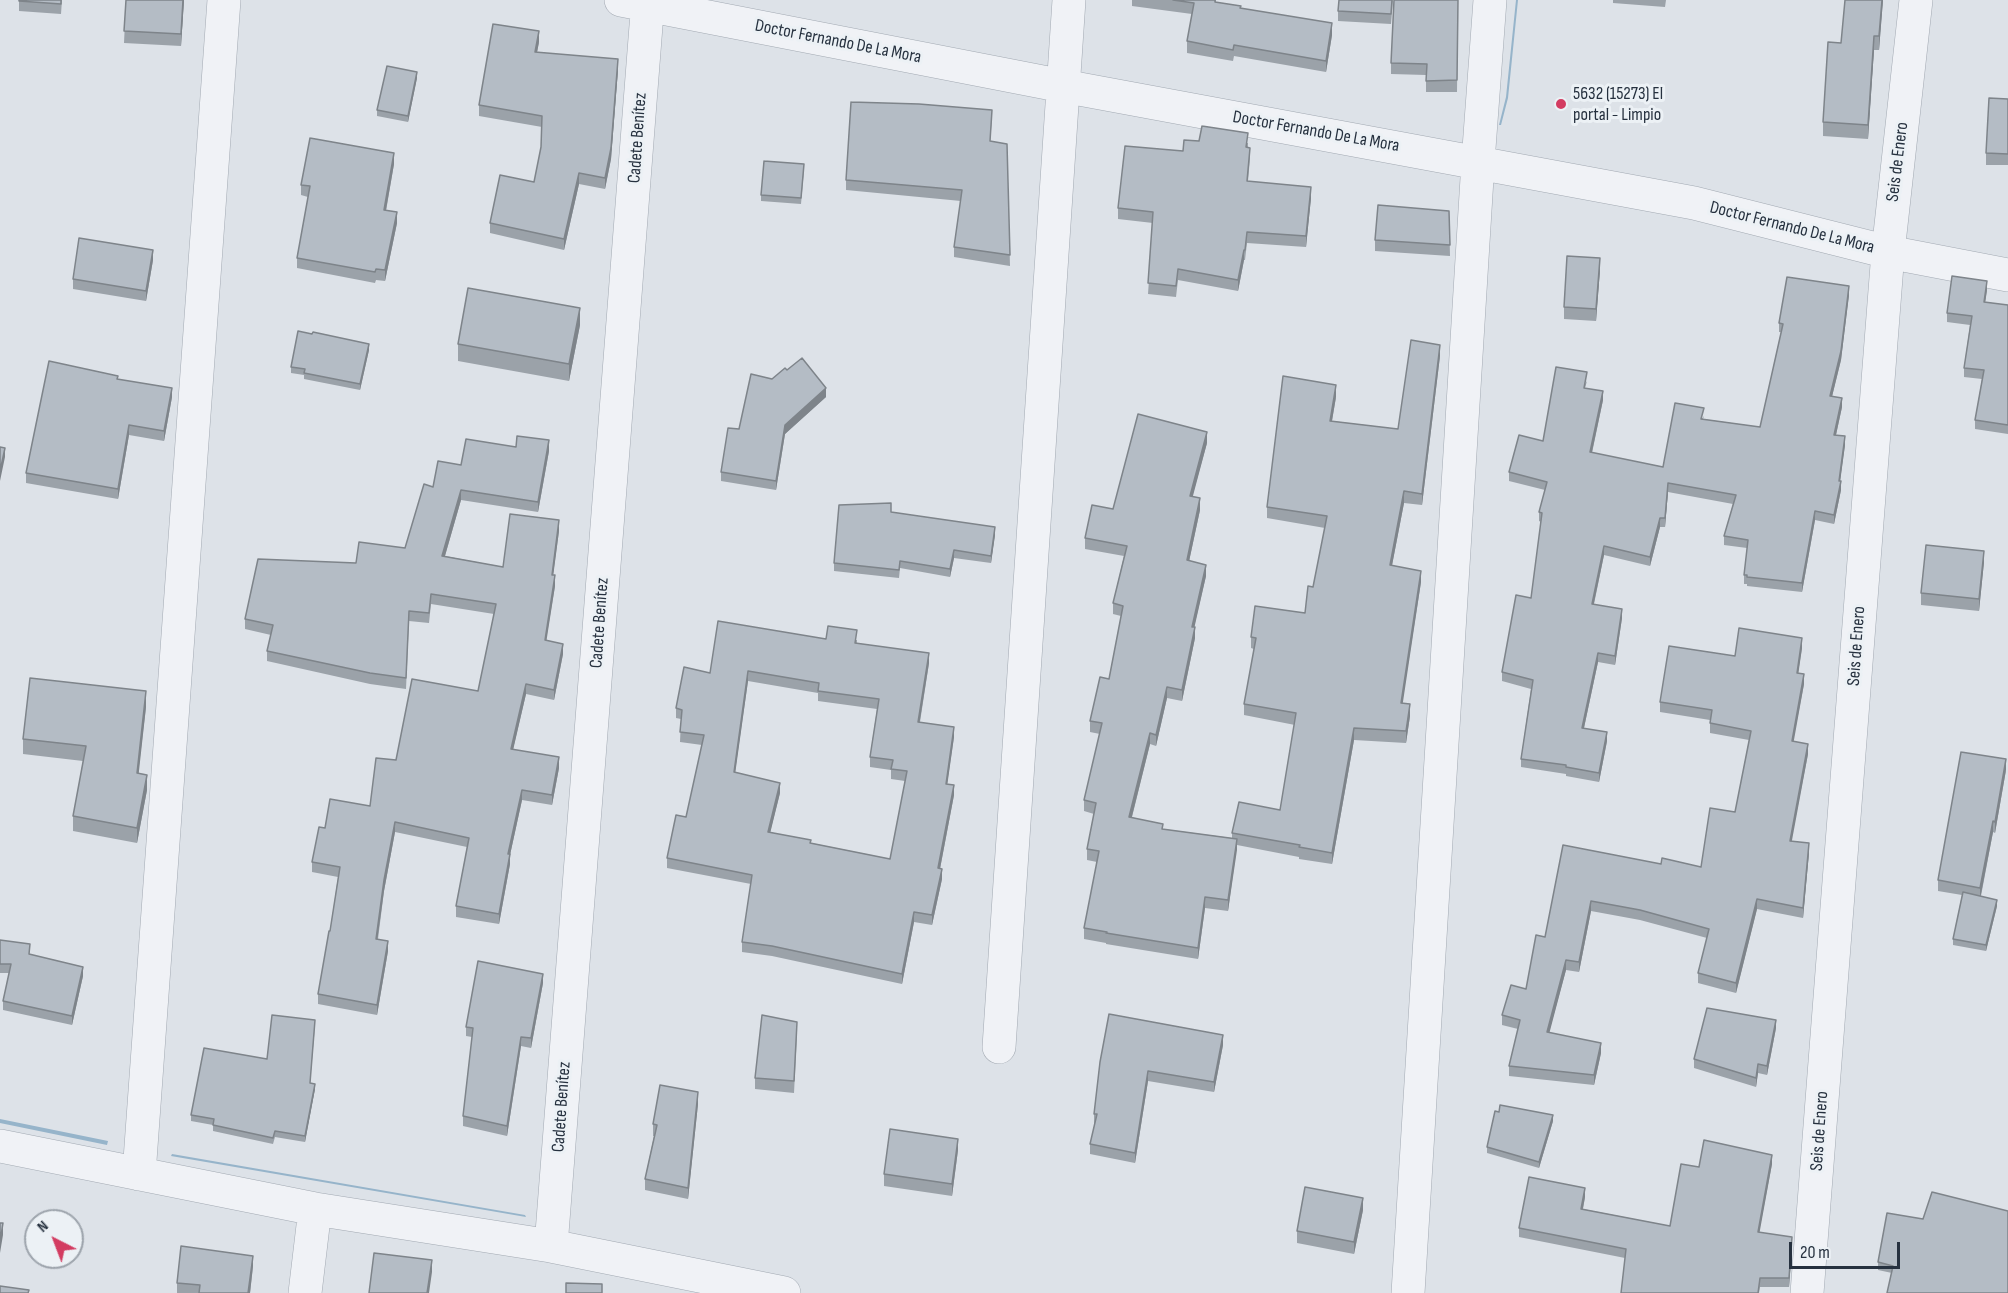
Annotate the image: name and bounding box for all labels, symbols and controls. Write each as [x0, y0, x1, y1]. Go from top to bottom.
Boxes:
street label: Doctor Fernando De La Mora [753, 15, 923, 69]
place label: 5632 (15273) El portal - Limpio [1573, 83, 1663, 125]
street label: Cadete Benítez [624, 92, 652, 184]
marker: 5632 (15273) El portal - Limpio [1554, 97, 1568, 111]
street label: Doctor Fernando De La Mora [1231, 107, 1401, 157]
street label: Seis de Enero [1882, 121, 1914, 203]
street label: Doctor Fernando De La Mora [1708, 197, 1876, 259]
street label: Cadete Benítez [586, 577, 614, 669]
street label: Seis de Enero [1843, 605, 1871, 687]
street label: Cadete Benítez [548, 1061, 576, 1153]
street label: Seis de Enero [1806, 1090, 1834, 1172]
north arrow [24, 1209, 84, 1269]
text: N [33, 1217, 52, 1237]
scale bar [1792, 1230, 1903, 1268]
text: 20 m [1800, 1242, 1830, 1263]

